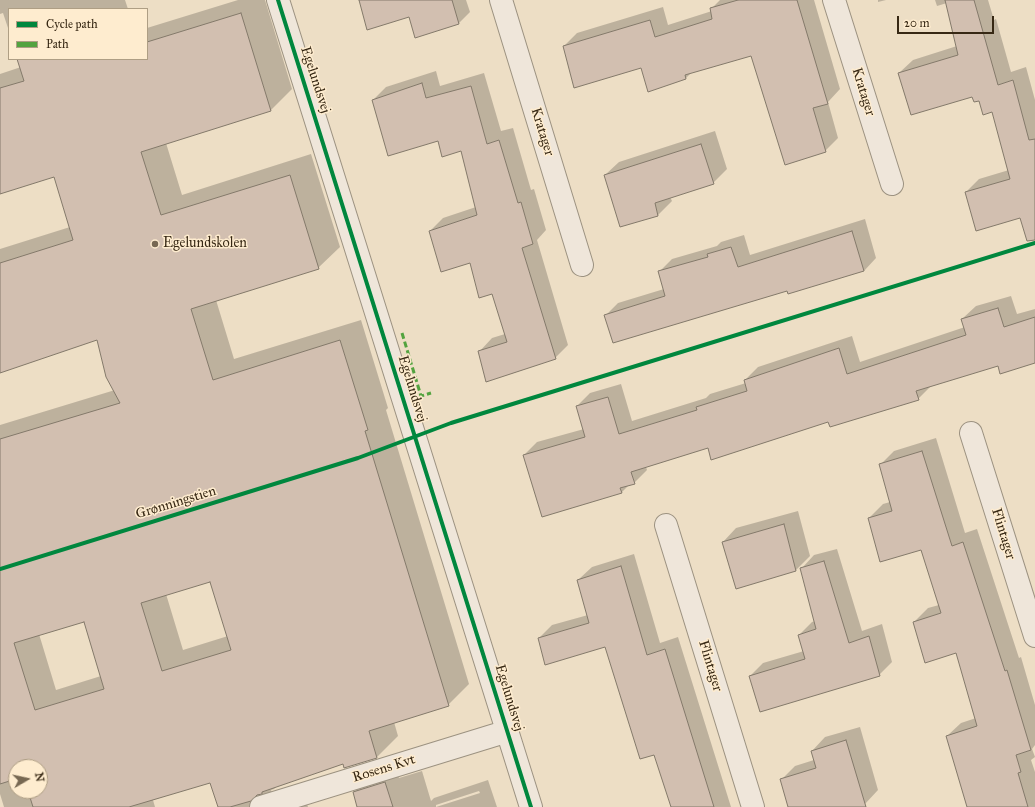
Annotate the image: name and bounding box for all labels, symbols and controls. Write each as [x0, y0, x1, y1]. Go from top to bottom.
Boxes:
legend [8, 8, 148, 60]
scale bar [899, 8, 996, 34]
text: 20 m [904, 16, 930, 30]
text: Cycle path [46, 17, 98, 31]
text: Path [46, 37, 69, 51]
street label: Egelundsvej [296, 45, 334, 115]
street label: Kratager [848, 66, 878, 118]
street label: Kratager [527, 106, 557, 158]
place label: Egelundskolen [163, 236, 247, 252]
marker: Egelundskolen [150, 239, 160, 249]
street label: Egelundsvej [394, 354, 430, 424]
street label: Grønningstien [134, 483, 218, 523]
street label: Flintager [987, 506, 1019, 562]
street label: Flintager [694, 638, 726, 694]
street label: Egelundsvej [491, 663, 527, 733]
street label: Rosens Kvt [351, 752, 417, 786]
north arrow [8, 759, 48, 799]
text: N [32, 772, 47, 783]

